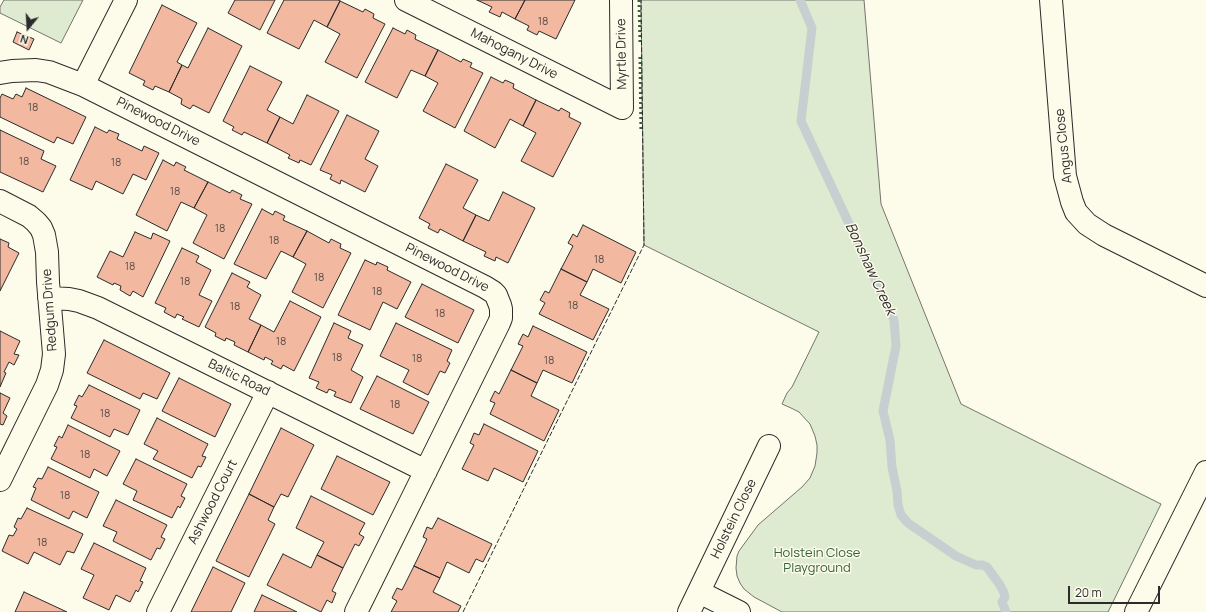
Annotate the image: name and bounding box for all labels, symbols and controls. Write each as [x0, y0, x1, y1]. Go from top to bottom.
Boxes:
north arrow [8, 8, 48, 48]
house number: 18 [538, 15, 548, 29]
street label: Myrtle Drive [614, 18, 630, 90]
street label: Mahogany Drive [468, 25, 560, 83]
text: N [18, 32, 30, 48]
street label: Pinewood Drive [114, 94, 202, 150]
house number: 18 [28, 101, 38, 115]
street label: Angus Close [1052, 108, 1076, 184]
house number: 18 [19, 155, 29, 169]
house number: 18 [111, 156, 121, 170]
house number: 18 [170, 185, 180, 199]
water label: Bonshaw Creek [841, 220, 899, 318]
house number: 18 [215, 222, 225, 236]
house number: 18 [269, 234, 279, 248]
street label: Pinewood Drive [403, 240, 491, 296]
house number: 18 [594, 253, 604, 267]
house number: 18 [125, 260, 135, 274]
street label: Redgum Drive [39, 268, 61, 352]
house number: 18 [314, 271, 324, 285]
house number: 18 [180, 275, 190, 289]
house number: 18 [372, 285, 382, 299]
house number: 18 [568, 299, 578, 313]
house number: 18 [230, 300, 240, 314]
house number: 18 [435, 307, 445, 321]
house number: 18 [276, 335, 286, 349]
house number: 18 [332, 351, 342, 365]
house number: 18 [412, 352, 422, 366]
house number: 18 [544, 354, 554, 368]
street label: Baltic Road [205, 356, 273, 400]
house number: 18 [390, 398, 400, 412]
house number: 18 [100, 407, 110, 421]
house number: 18 [80, 448, 90, 462]
street label: Ashwood Court [185, 457, 241, 547]
street label: Holstein Close [708, 477, 760, 561]
house number: 18 [60, 489, 70, 503]
house number: 18 [37, 536, 47, 550]
park label: Holstein Close Playground [774, 545, 860, 576]
scale bar [1070, 578, 1162, 604]
text: 20 m [1075, 584, 1102, 601]

